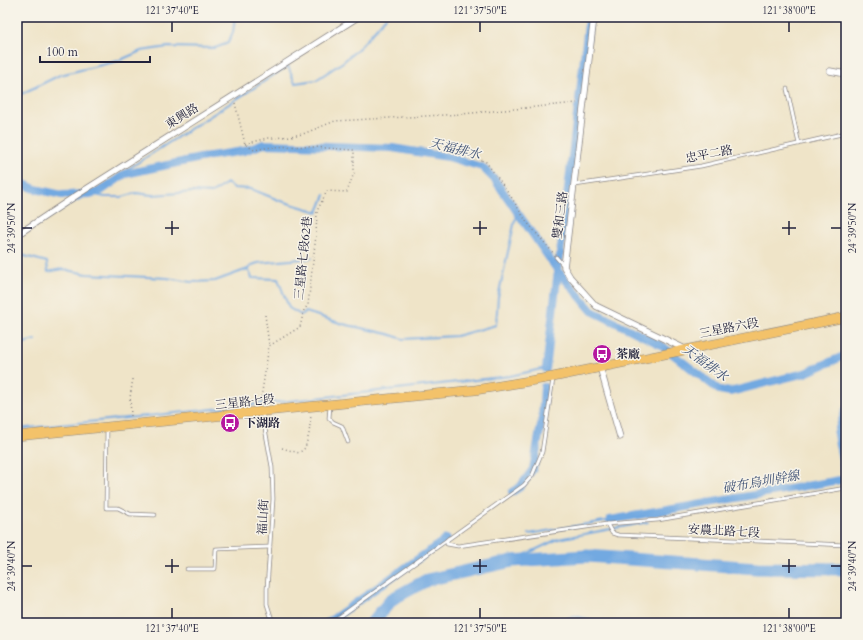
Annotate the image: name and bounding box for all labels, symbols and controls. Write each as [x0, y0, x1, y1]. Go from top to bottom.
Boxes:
text: 121°37'40"E [145, 4, 199, 18]
text: 121°37'50"E [453, 4, 507, 18]
text: 121°38'00"E [762, 4, 816, 18]
scale bar [40, 38, 150, 64]
text: 100 m [46, 44, 79, 60]
street label: 東興路 [162, 100, 202, 132]
water label: 天福排水 [428, 134, 484, 165]
street label: 忠平二路 [684, 142, 734, 166]
street label: 雙和三路 [549, 190, 571, 240]
text: 24°39'50"N [5, 202, 19, 253]
text: 24°39'50"N [846, 202, 860, 253]
street label: 三星路七段62巷 [291, 215, 315, 301]
street label: 三星路六段 [698, 314, 760, 342]
water label: 天福排水 [679, 340, 733, 387]
bus stop icon: 茶廠 [591, 343, 613, 365]
place label: 茶廠 [616, 346, 640, 362]
street label: 三星路七段 [214, 391, 276, 413]
bus stop icon: 下湖路 [219, 412, 241, 434]
place label: 下湖路 [244, 415, 280, 431]
water label: 破布烏圳幹線 [721, 466, 803, 498]
street label: 福山街 [254, 498, 272, 535]
street label: 安農北路七段 [688, 521, 760, 541]
text: 24°39'40"N [5, 540, 19, 591]
text: 24°39'40"N [846, 540, 860, 591]
text: 121°37'40"E [145, 622, 199, 636]
text: 121°37'50"E [453, 622, 507, 636]
text: 121°38'00"E [762, 622, 816, 636]

